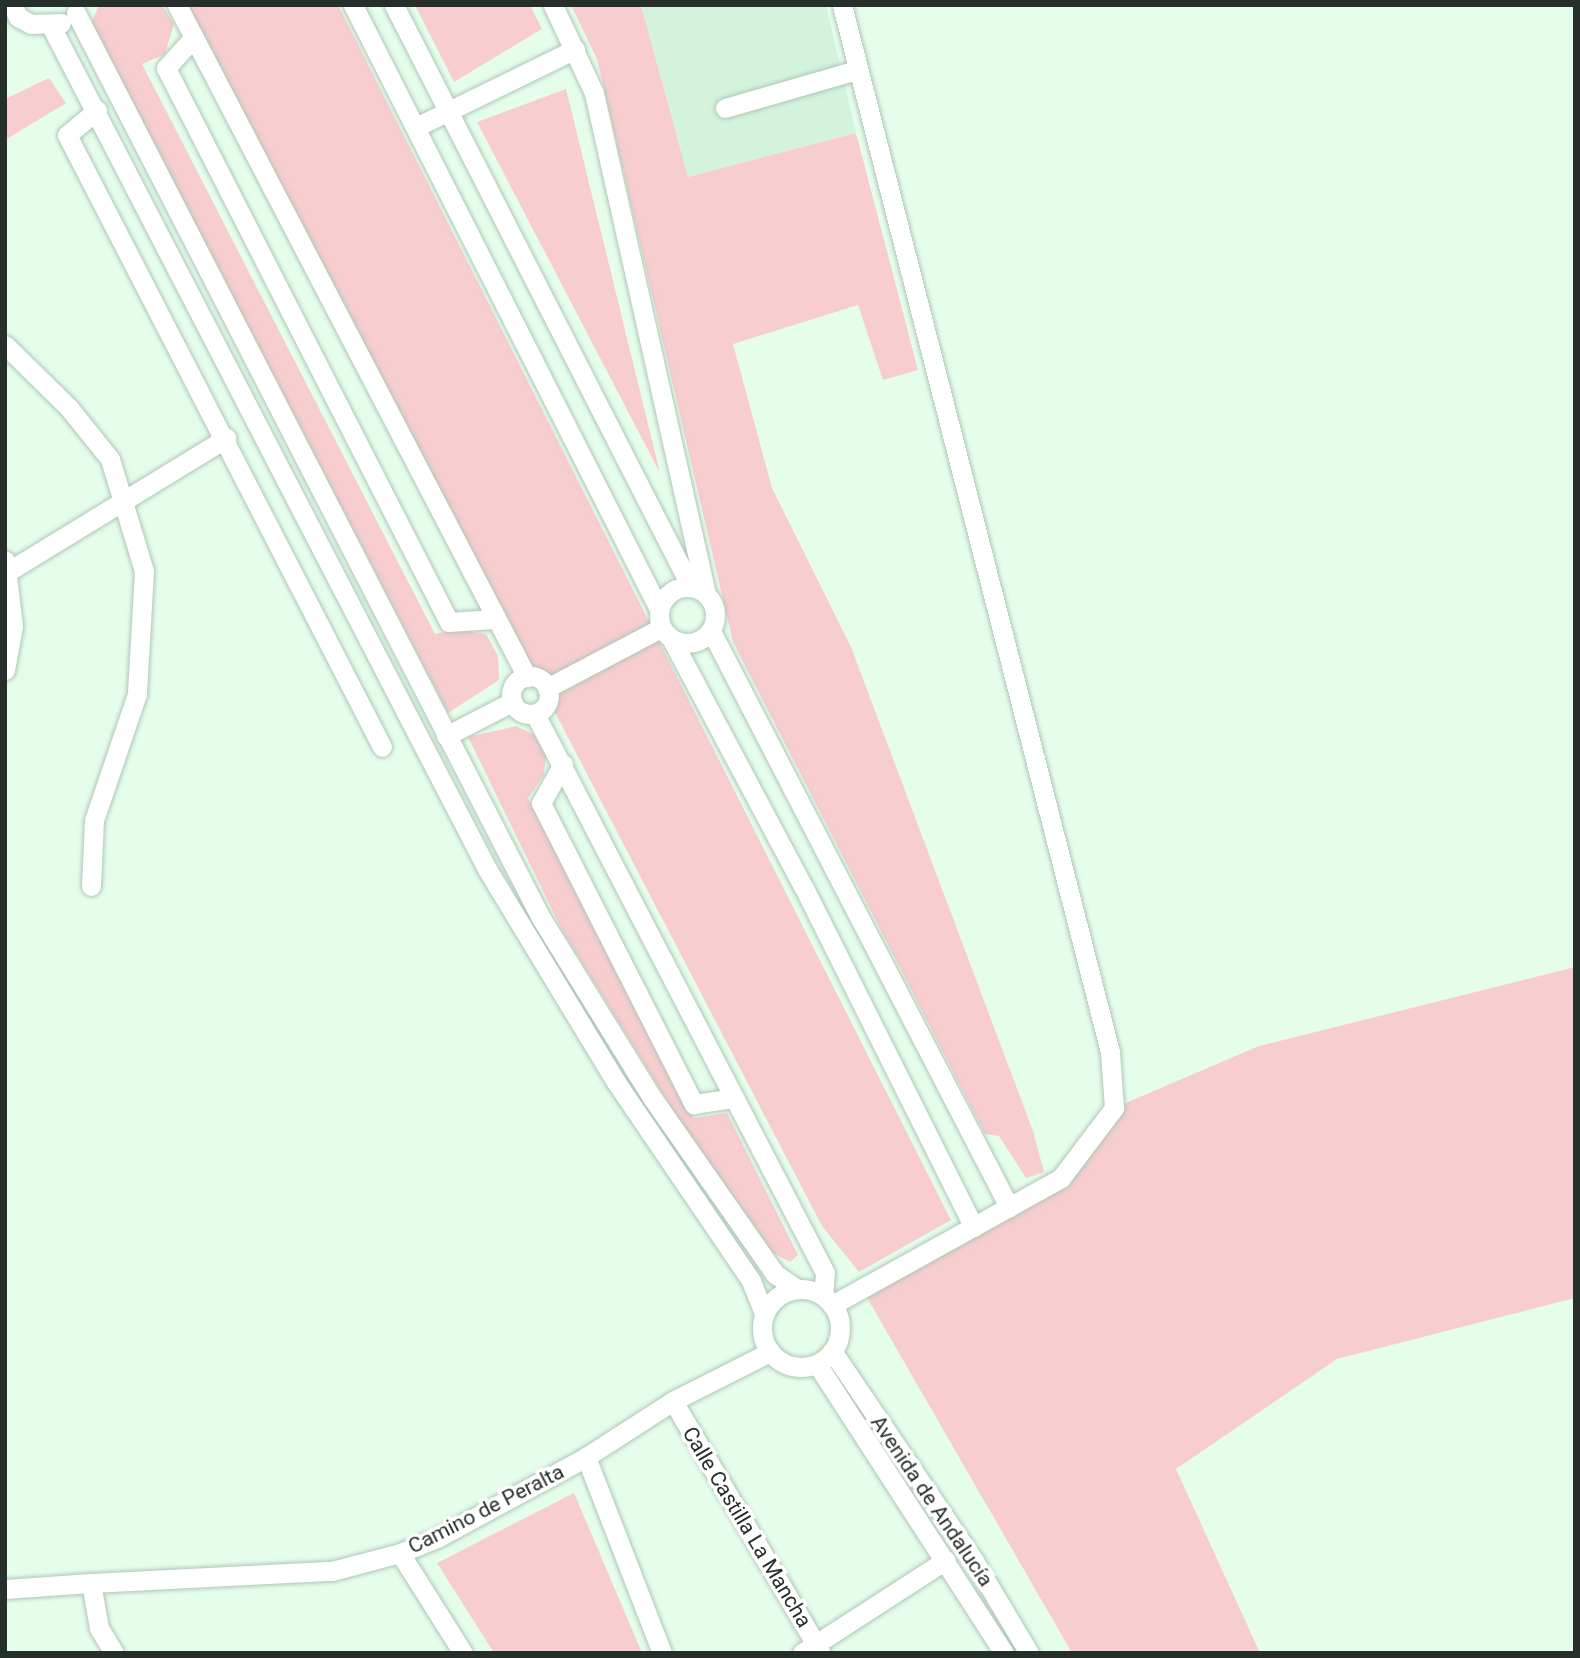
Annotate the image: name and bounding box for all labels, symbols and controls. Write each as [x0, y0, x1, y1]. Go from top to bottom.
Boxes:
street label: Avenida de Andalucía [865, 1411, 999, 1591]
street label: Calle Castilla La Mancha [677, 1422, 817, 1632]
street label: Camino de Peralta [404, 1459, 568, 1559]

